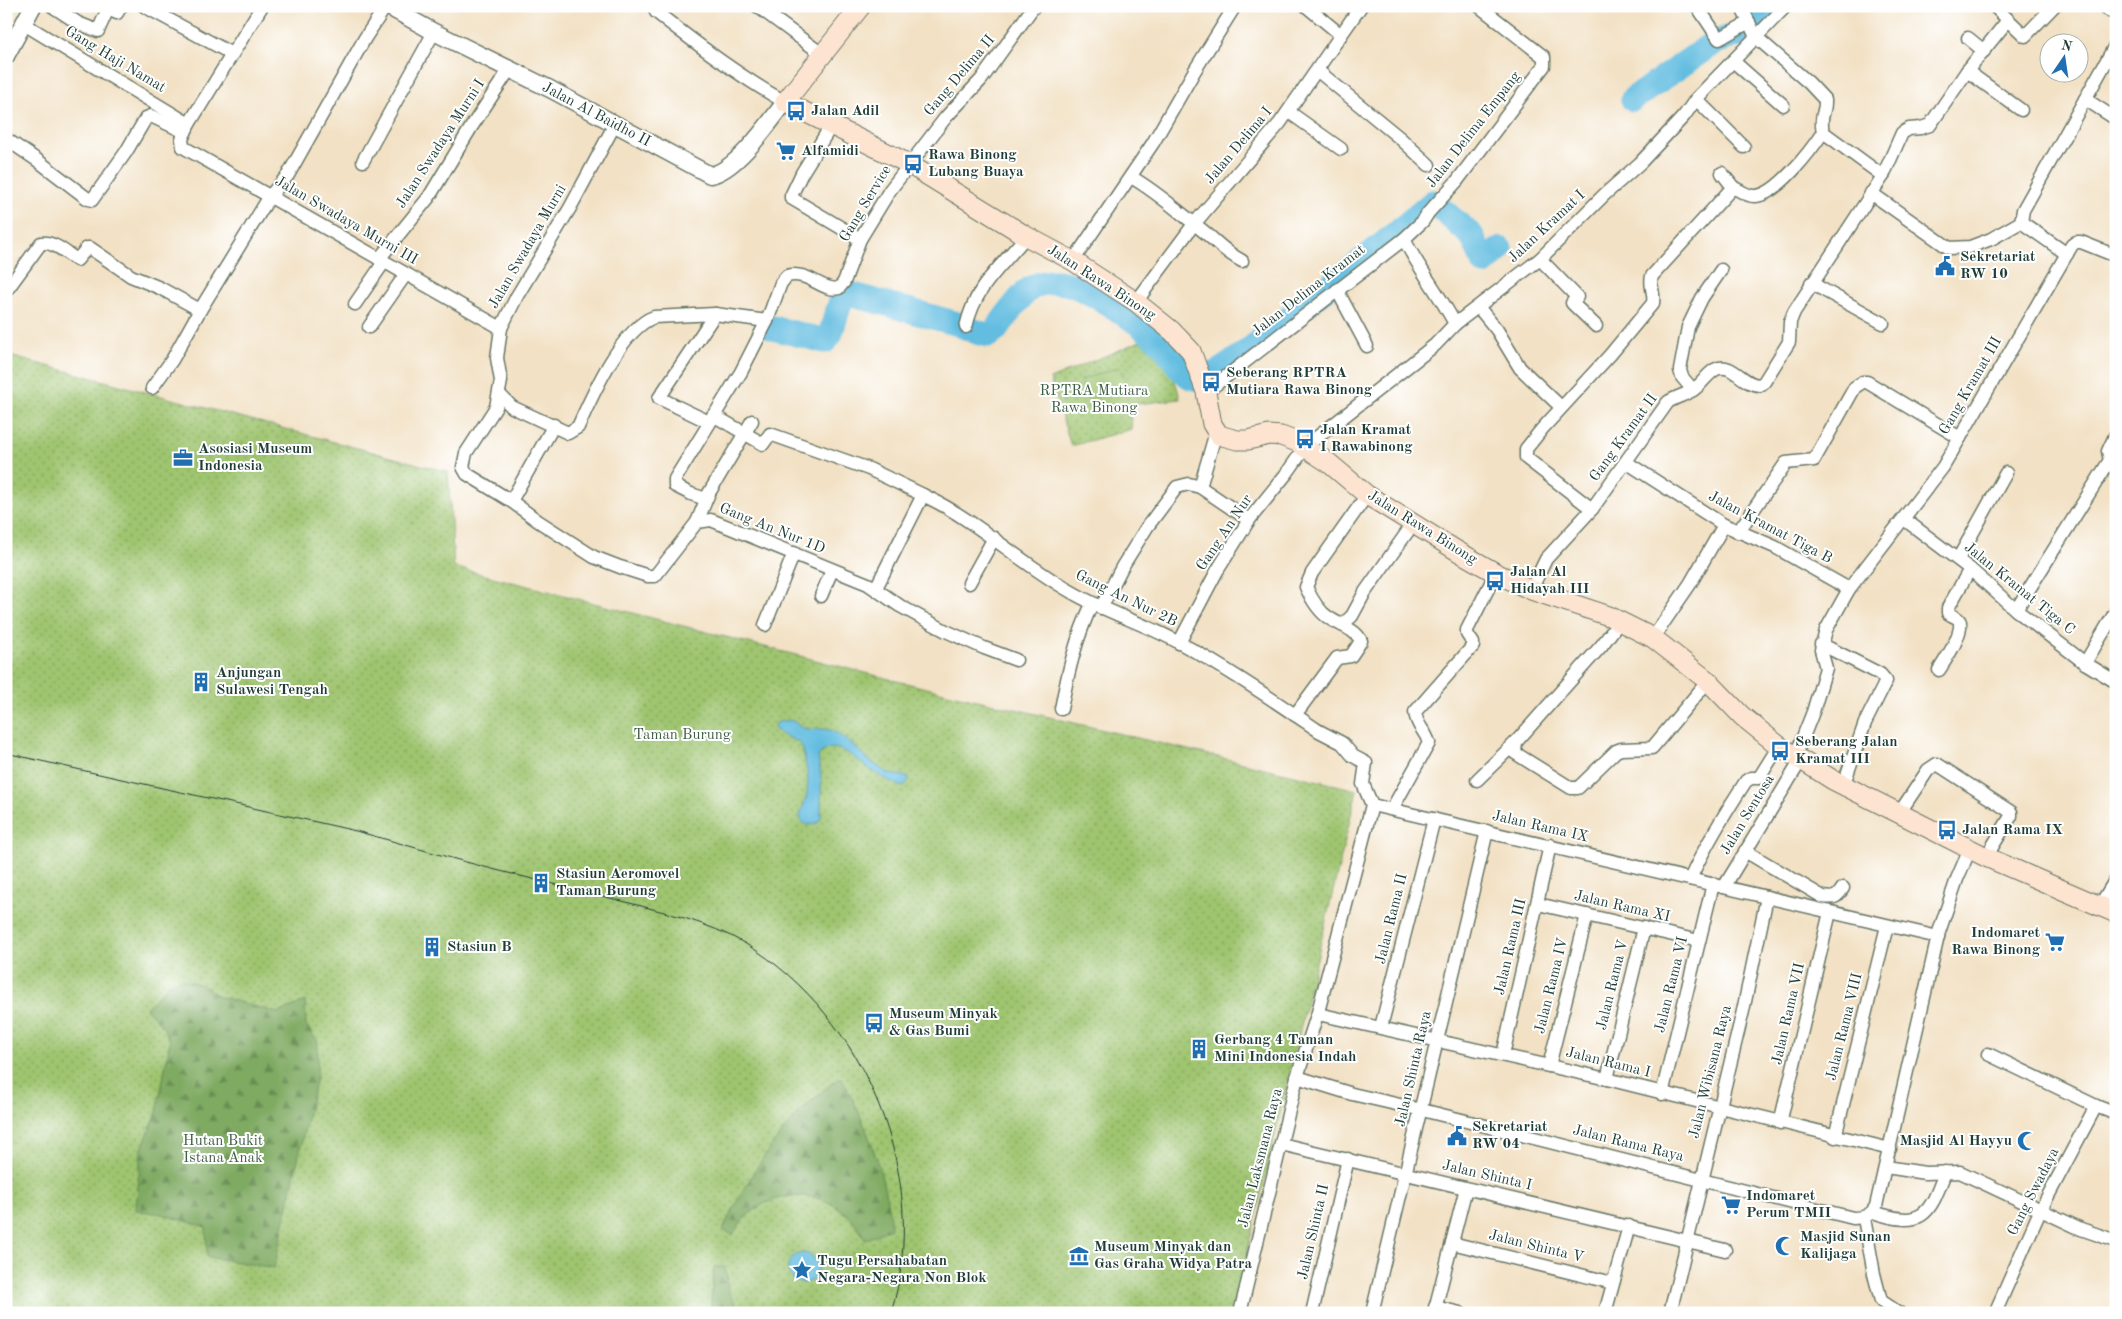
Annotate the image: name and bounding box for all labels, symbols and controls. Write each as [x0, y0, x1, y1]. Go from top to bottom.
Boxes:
street label: Gang Haji Namat [62, 24, 168, 96]
north arrow [2040, 32, 2090, 82]
street label: Gang Delima II [922, 33, 998, 119]
text: N [2060, 38, 2074, 54]
street label: Jalan Delima Empang [1424, 69, 1524, 191]
street label: Jalan Swadaya Murni I [394, 77, 488, 211]
street label: Jalan Al Baidho II [539, 80, 653, 150]
bus stop icon: Jalan Adil [785, 100, 807, 122]
place label: Jalan Adil [811, 104, 880, 119]
street label: Jalan Delima I [1203, 105, 1275, 187]
supermarket icon: Alfamidi [775, 140, 797, 162]
place label: Alfamidi [801, 144, 859, 159]
place label: Rawa Binong Lubang Buaya [928, 148, 1024, 180]
bus stop icon: Rawa Binong Lubang Buaya [902, 153, 924, 175]
street label: Gang Service [837, 163, 895, 245]
street label: Jalan Swadaya Murni III [272, 174, 420, 268]
street label: Jalan Swadaya Murni [486, 183, 570, 311]
street label: Jalan Kramat I [1506, 188, 1588, 266]
street label: Jalan Rawa Binong [1044, 242, 1158, 324]
street label: Jalan Delima Kramat [1250, 242, 1368, 340]
place label: Sekretariat RW 10 [1960, 250, 2036, 282]
public building icon: Sekretariat RW 10 [1934, 255, 1956, 277]
street label: Gang Kramat III [1937, 335, 2005, 437]
place label: Seberang RPTRA Mutiara Rawa Binong [1226, 366, 1373, 398]
bus stop icon: Seberang RPTRA Mutiara Rawa Binong [1200, 371, 1222, 393]
park label: RPTRA Mutiara Rawa Binong [1040, 384, 1149, 416]
street label: Gang Kramat II [1587, 391, 1661, 485]
place label: Jalan Kramat I Rawabinong [1320, 423, 1413, 455]
bus stop icon: Jalan Kramat I Rawabinong [1294, 428, 1316, 450]
place label: Asosiasi Museum Indonesia [198, 442, 312, 474]
office icon: Asosiasi Museum Indonesia [172, 447, 194, 469]
street label: Jalan Rawa Binong [1365, 488, 1479, 568]
street label: Jalan Kramat Tiga B [1706, 489, 1834, 567]
street label: Gang An Nur [1194, 492, 1256, 574]
street label: Gang An Nur 1D [717, 501, 827, 557]
street label: Jalan Kramat Tiga C [1961, 540, 2077, 638]
place label: Jalan Al Hidayah III [1510, 565, 1589, 597]
street label: Gang An Nur 2B [1073, 568, 1179, 630]
bus stop icon: Jalan Al Hidayah III [1484, 570, 1506, 592]
place label: Anjungan Sulawesi Tengah [216, 666, 328, 698]
building icon: Anjungan Sulawesi Tengah [190, 671, 212, 693]
park label: Taman Burung [633, 728, 731, 743]
place label: Seberang Jalan Kramat III [1795, 735, 1898, 767]
bus stop icon: Seberang Jalan Kramat III [1769, 740, 1791, 762]
street label: Jalan Sentosa [1718, 772, 1778, 858]
street label: Jalan Rama IX [1491, 809, 1589, 845]
bus stop icon: Jalan Rama IX [1936, 819, 1958, 841]
place label: Jalan Rama IX [1962, 823, 2063, 838]
place label: Stasiun Aeromovel Taman Burung [556, 867, 680, 899]
building icon: Stasiun Aeromovel Taman Burung [530, 872, 552, 894]
street label: Jalan Rama II [1374, 872, 1411, 966]
street label: Jalan Rama XI [1573, 889, 1672, 925]
street label: Jalan Rama III [1493, 897, 1529, 997]
place label: Indomaret Rawa Binong [1951, 926, 2041, 958]
supermarket icon: Indomaret Rawa Binong [2044, 931, 2066, 953]
street label: Jalan Rama VI [1653, 935, 1691, 1035]
building icon: Stasiun B [421, 936, 443, 958]
street label: Jalan Rama IV [1533, 936, 1571, 1036]
street label: Jalan Rama V [1595, 938, 1632, 1032]
place label: Stasiun B [447, 940, 512, 955]
street label: Jalan Rama VII [1770, 961, 1808, 1067]
street label: Jalan Rama VIII [1824, 972, 1866, 1082]
street label: Jalan Wibisana Raya [1687, 1003, 1735, 1140]
place label: Museum Minyak & Gas Bumi [889, 1007, 999, 1039]
street label: Jalan Shinta Raya [1393, 1009, 1435, 1128]
bus stop icon: Museum Minyak & Gas Bumi [863, 1012, 885, 1034]
place label: Gerbang 4 Taman Mini Indonesia Indah [1214, 1033, 1357, 1065]
building icon: Gerbang 4 Taman Mini Indonesia Indah [1188, 1038, 1210, 1060]
street label: Jalan Rama I [1564, 1045, 1652, 1081]
street label: Jalan Laksmana Raya [1236, 1086, 1286, 1229]
place label: Sekretariat RW 04 [1472, 1120, 1548, 1152]
street label: Jalan Rama Raya [1571, 1123, 1686, 1165]
public building icon: Sekretariat RW 04 [1446, 1125, 1468, 1147]
mosque icon: Masjid Al Hayyu [2016, 1130, 2038, 1152]
park label: Hutan Bukit Istana Anak [183, 1134, 263, 1166]
place label: Masjid Al Hayyu [1899, 1134, 2012, 1149]
street label: Gang Swadaya [2005, 1145, 2063, 1238]
street label: Jalan Shinta I [1441, 1158, 1533, 1194]
street label: Jalan Shinta II [1296, 1183, 1332, 1281]
place label: Indomaret Perum TMII [1746, 1189, 1831, 1221]
supermarket icon: Indomaret Perum TMII [1720, 1194, 1742, 1216]
street label: Jalan Shinta V [1487, 1228, 1585, 1266]
place label: Masjid Sunan Kalijaga [1800, 1230, 1891, 1262]
mosque icon: Masjid Sunan Kalijaga [1774, 1235, 1796, 1257]
place label: Museum Minyak dan Gas Graha Widya Patra [1094, 1240, 1252, 1272]
museum icon: Museum Minyak dan Gas Graha Widya Patra [1068, 1245, 1090, 1267]
place label: Tugu Persahabatan Negara-Negara Non Blok [817, 1254, 987, 1286]
place icon: Tugu Persahabatan Negara-Negara Non Blok [791, 1259, 813, 1281]

